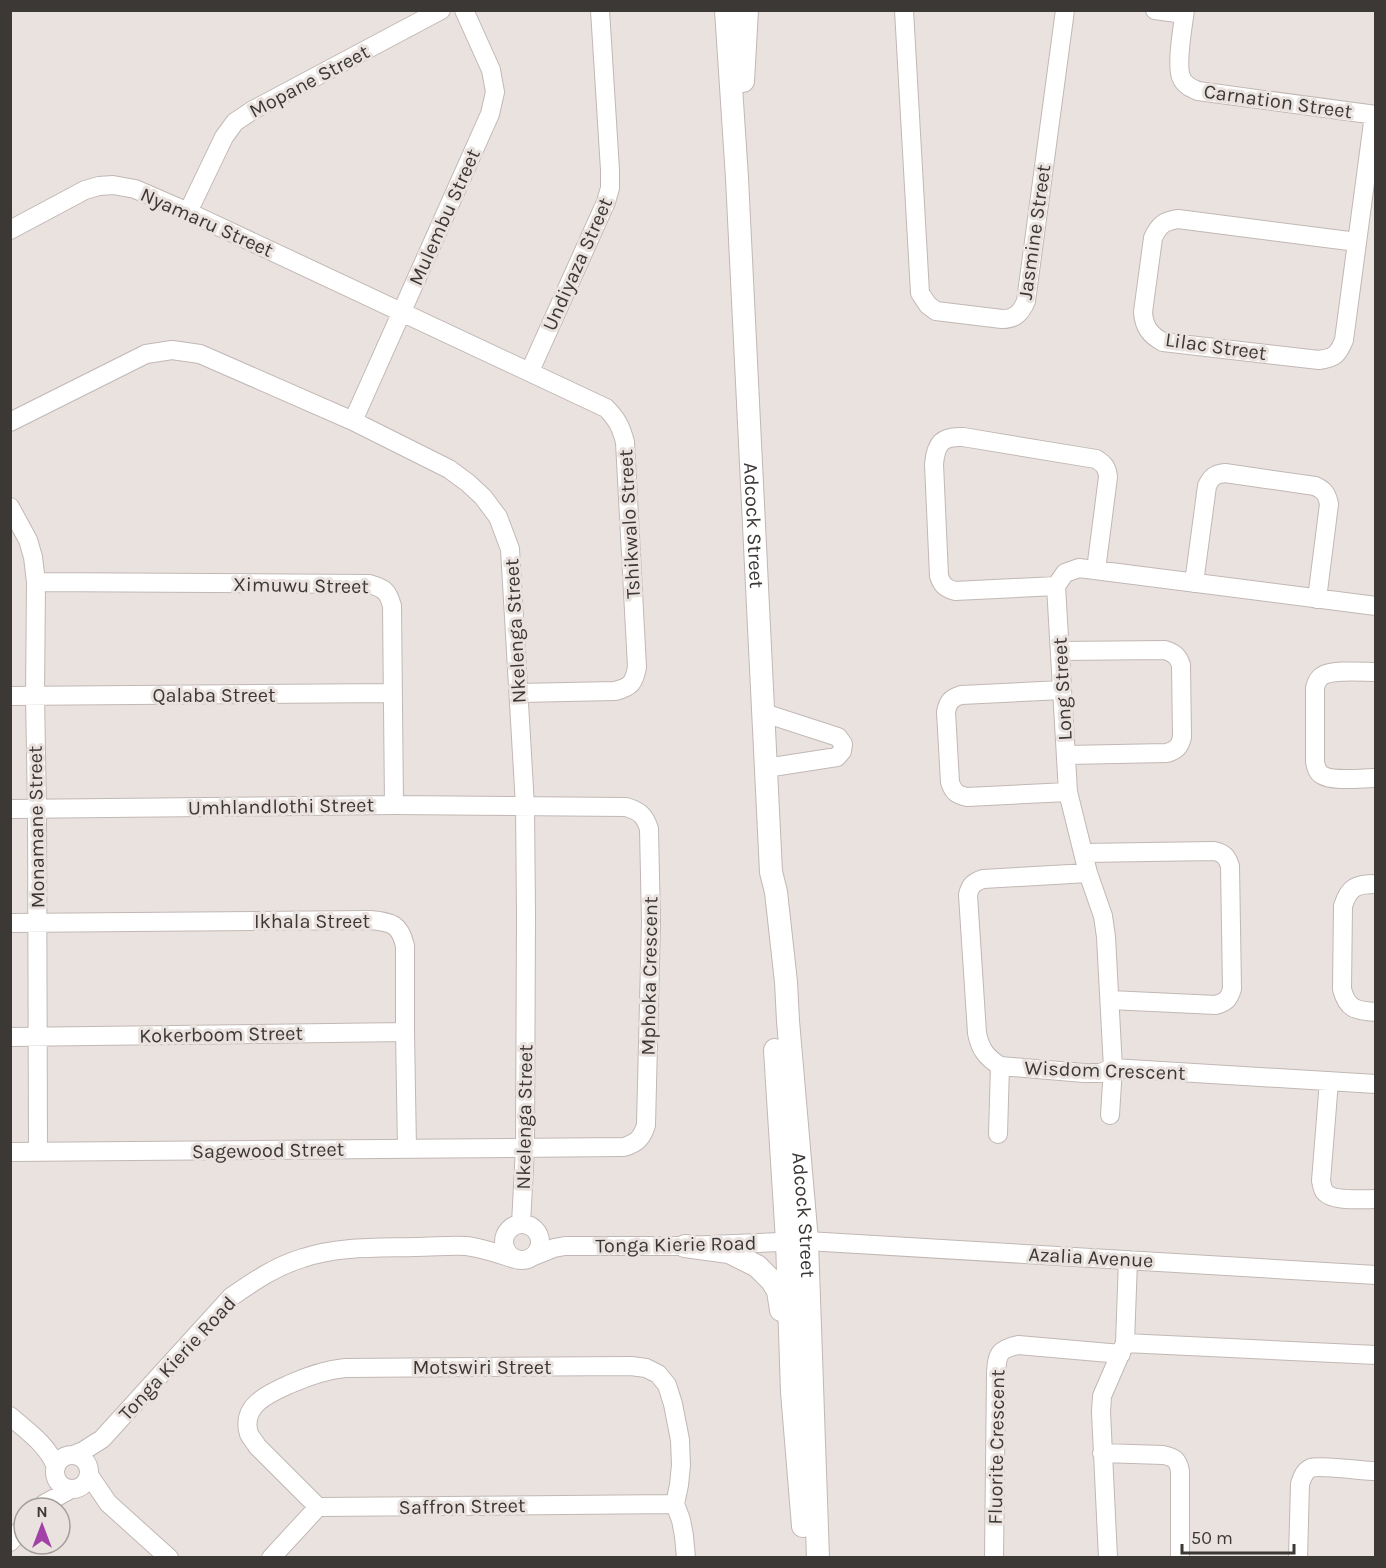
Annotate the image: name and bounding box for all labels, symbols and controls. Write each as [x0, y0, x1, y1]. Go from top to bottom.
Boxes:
street label: Mopane Street [245, 40, 374, 123]
street label: Carnation Street [1202, 80, 1354, 123]
street label: Mulembu Street [404, 145, 485, 289]
street label: Jasmine Street [1014, 163, 1055, 301]
street label: Nyamaru Street [137, 183, 277, 262]
street label: Undiyaza Street [538, 194, 617, 334]
street label: Lilac Street [1164, 328, 1268, 365]
street label: Tshikwalo Street [614, 448, 645, 599]
street label: Adcock Street [739, 462, 768, 589]
street label: Nkelenga Street [500, 557, 531, 704]
street label: Ximuwu Street [233, 573, 370, 598]
street label: Long Street [1048, 636, 1077, 741]
street label: Qalaba Street [152, 684, 276, 707]
street label: Monamane Street [24, 745, 49, 909]
street label: Umhlandlothi Street [188, 793, 375, 820]
street label: Mphoka Crescent [637, 896, 662, 1056]
street label: Ikhala Street [254, 910, 371, 933]
street label: Kokerboom Street [139, 1022, 304, 1047]
street label: Nkelenga Street [512, 1044, 537, 1190]
street label: Wisdom Crescent [1024, 1056, 1186, 1085]
street label: Sagewood Street [192, 1138, 345, 1163]
street label: Adcock Street [787, 1151, 819, 1279]
street label: Tonga Kierie Road [595, 1232, 757, 1257]
street label: Azalia Avenue [1028, 1243, 1154, 1272]
street label: Tonga Kierie Road [114, 1292, 241, 1425]
street label: Motswiri Street [412, 1356, 552, 1379]
street label: Fluorite Crescent [984, 1369, 1009, 1525]
street label: Saffron Street [398, 1494, 526, 1519]
north arrow [12, 1496, 72, 1556]
text: N [36, 1502, 48, 1521]
scale bar [1182, 1517, 1294, 1555]
text: 50 m [1191, 1527, 1233, 1549]

